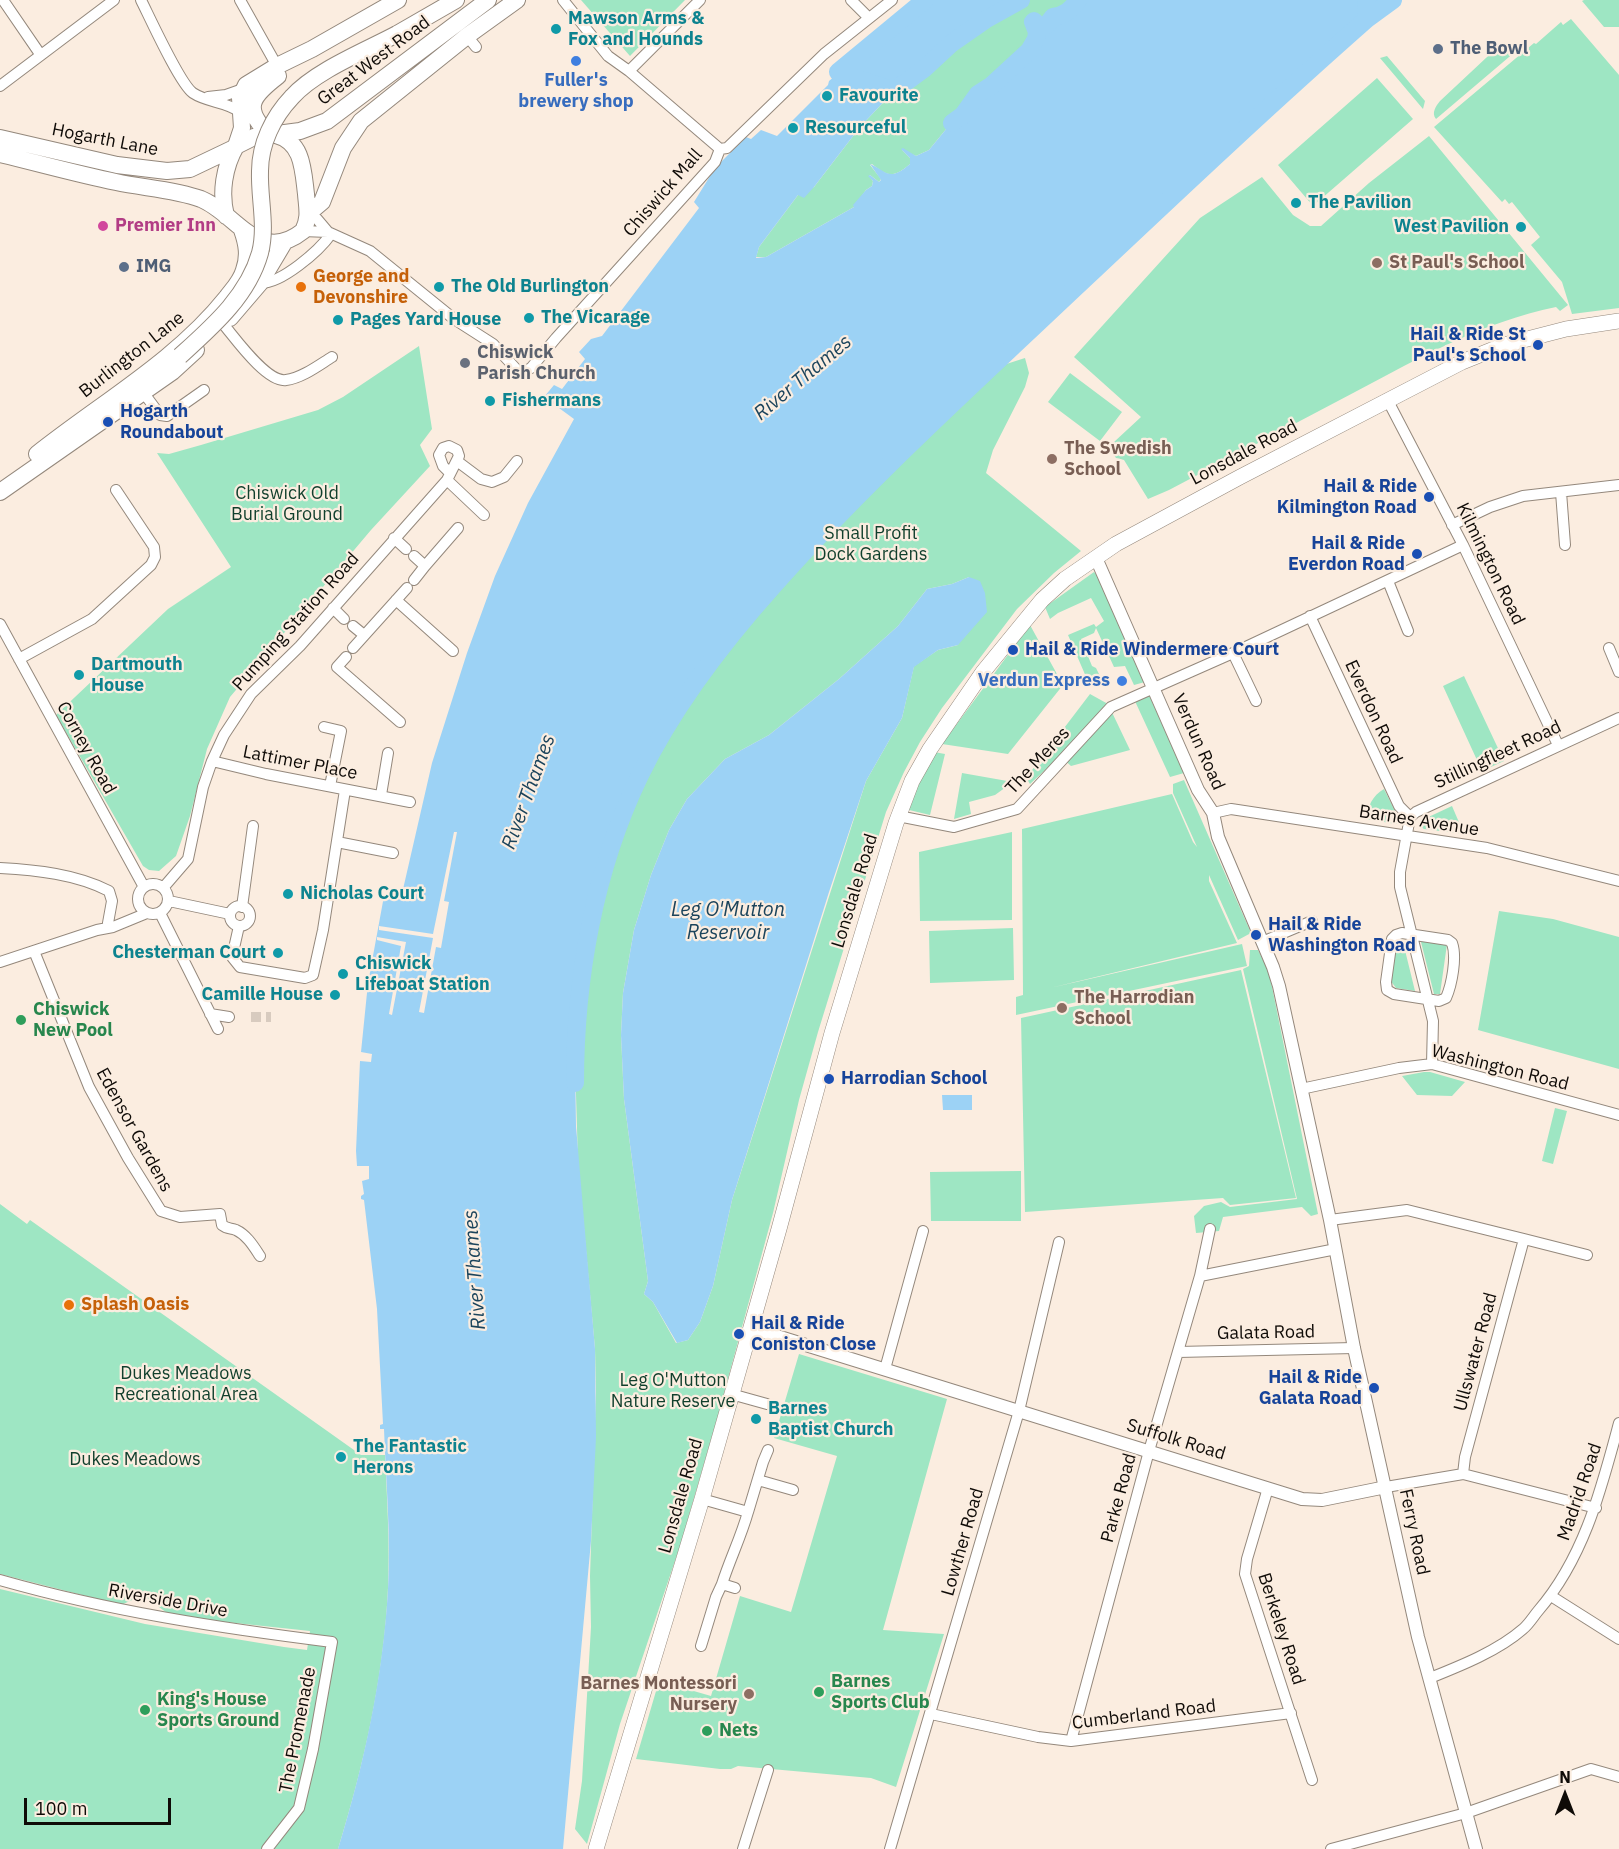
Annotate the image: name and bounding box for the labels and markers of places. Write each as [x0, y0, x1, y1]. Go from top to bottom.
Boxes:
place label: Mawson Arms & Fox and Hounds [568, 8, 704, 50]
marker: Mawson Arms & Fox and Hounds [549, 22, 563, 36]
place label: The Bowl [1450, 38, 1528, 60]
marker: The Bowl [1431, 42, 1445, 56]
marker: Fuller's brewery shop [569, 54, 583, 68]
place label: Fuller's brewery shop [518, 70, 634, 112]
place label: Favourite [839, 85, 919, 107]
marker: Favourite [820, 89, 834, 103]
place label: Resourceful [805, 117, 906, 139]
marker: Resourceful [786, 121, 800, 135]
place label: The Pavilion [1308, 192, 1412, 214]
marker: The Pavilion [1289, 196, 1303, 210]
place label: Premier Inn [115, 215, 216, 237]
place label: West Pavilion [1394, 216, 1509, 238]
marker: Premier Inn [96, 219, 110, 233]
marker: West Pavilion [1514, 220, 1528, 234]
place label: St Paul's School [1389, 252, 1524, 274]
place label: IMG [136, 256, 171, 278]
marker: St Paul's School [1370, 256, 1384, 270]
marker: IMG [117, 260, 131, 274]
place label: George and Devonshire [313, 266, 409, 308]
place label: The Old Burlington [451, 276, 609, 298]
marker: George and Devonshire [294, 280, 308, 294]
marker: The Old Burlington [432, 280, 446, 294]
place label: The Vicarage [541, 307, 650, 329]
place label: Pages Yard House [350, 309, 501, 331]
marker: The Vicarage [522, 311, 536, 325]
marker: Pages Yard House [331, 313, 345, 327]
place label: Hail & Ride St Paul's School [1410, 324, 1526, 366]
marker: Hail & Ride St Paul's School [1531, 338, 1545, 352]
place label: Chiswick Parish Church [477, 342, 596, 385]
marker: Chiswick Parish Church [458, 356, 472, 370]
place label: Fishermans [502, 390, 601, 412]
marker: Fishermans [483, 394, 497, 408]
place label: Hogarth Roundabout [120, 401, 223, 444]
marker: Hogarth Roundabout [101, 415, 115, 429]
place label: The Swedish School [1064, 438, 1172, 480]
marker: The Swedish School [1045, 452, 1059, 466]
place label: Hail & Ride Kilmington Road [1277, 476, 1417, 518]
marker: Hail & Ride Kilmington Road [1422, 490, 1436, 504]
place label: Hail & Ride Everdon Road [1288, 533, 1405, 576]
marker: Hail & Ride Everdon Road [1410, 547, 1424, 561]
place label: Hail & Ride Windermere Court [1025, 639, 1279, 661]
marker: Hail & Ride Windermere Court [1006, 643, 1020, 657]
place label: Dartmouth House [91, 654, 183, 696]
marker: Dartmouth House [72, 668, 86, 682]
place label: Verdun Express [978, 670, 1110, 692]
marker: Verdun Express [1115, 674, 1129, 688]
place label: Nicholas Court [300, 883, 424, 905]
marker: Nicholas Court [281, 887, 295, 901]
place label: Hail & Ride Washington Road [1268, 914, 1416, 956]
marker: Hail & Ride Washington Road [1249, 928, 1263, 942]
place label: Chesterman Court [112, 942, 266, 964]
marker: Chesterman Court [271, 946, 285, 960]
place label: Chiswick Lifeboat Station [355, 953, 490, 996]
marker: Chiswick Lifeboat Station [336, 967, 350, 981]
place label: Camille House [202, 984, 323, 1006]
place label: The Harrodian School [1074, 987, 1195, 1030]
marker: Camille House [328, 988, 342, 1002]
place label: Chiswick New Pool [33, 999, 113, 1042]
marker: The Harrodian School [1055, 1001, 1069, 1015]
marker: Chiswick New Pool [14, 1013, 28, 1027]
place label: Harrodian School [841, 1068, 987, 1090]
marker: Harrodian School [822, 1072, 836, 1086]
place label: Splash Oasis [81, 1294, 189, 1316]
marker: Splash Oasis [62, 1298, 76, 1312]
place label: Hail & Ride Coniston Close [751, 1313, 876, 1356]
marker: Hail & Ride Coniston Close [732, 1327, 746, 1341]
place label: Hail & Ride Galata Road [1259, 1367, 1362, 1410]
marker: Hail & Ride Galata Road [1367, 1381, 1381, 1395]
place label: Barnes Baptist Church [768, 1398, 894, 1440]
marker: Barnes Baptist Church [749, 1412, 763, 1426]
place label: The Fantastic Herons [353, 1436, 467, 1478]
marker: The Fantastic Herons [334, 1450, 348, 1464]
place label: Barnes Sports Club [831, 1671, 930, 1714]
place label: Barnes Montessori Nursery [580, 1673, 737, 1716]
marker: Barnes Sports Club [812, 1685, 826, 1699]
marker: Barnes Montessori Nursery [742, 1687, 756, 1701]
place label: King's House Sports Ground [157, 1689, 280, 1732]
marker: King's House Sports Ground [138, 1703, 152, 1717]
place label: Nets [719, 1720, 758, 1742]
marker: Nets [700, 1724, 714, 1738]

